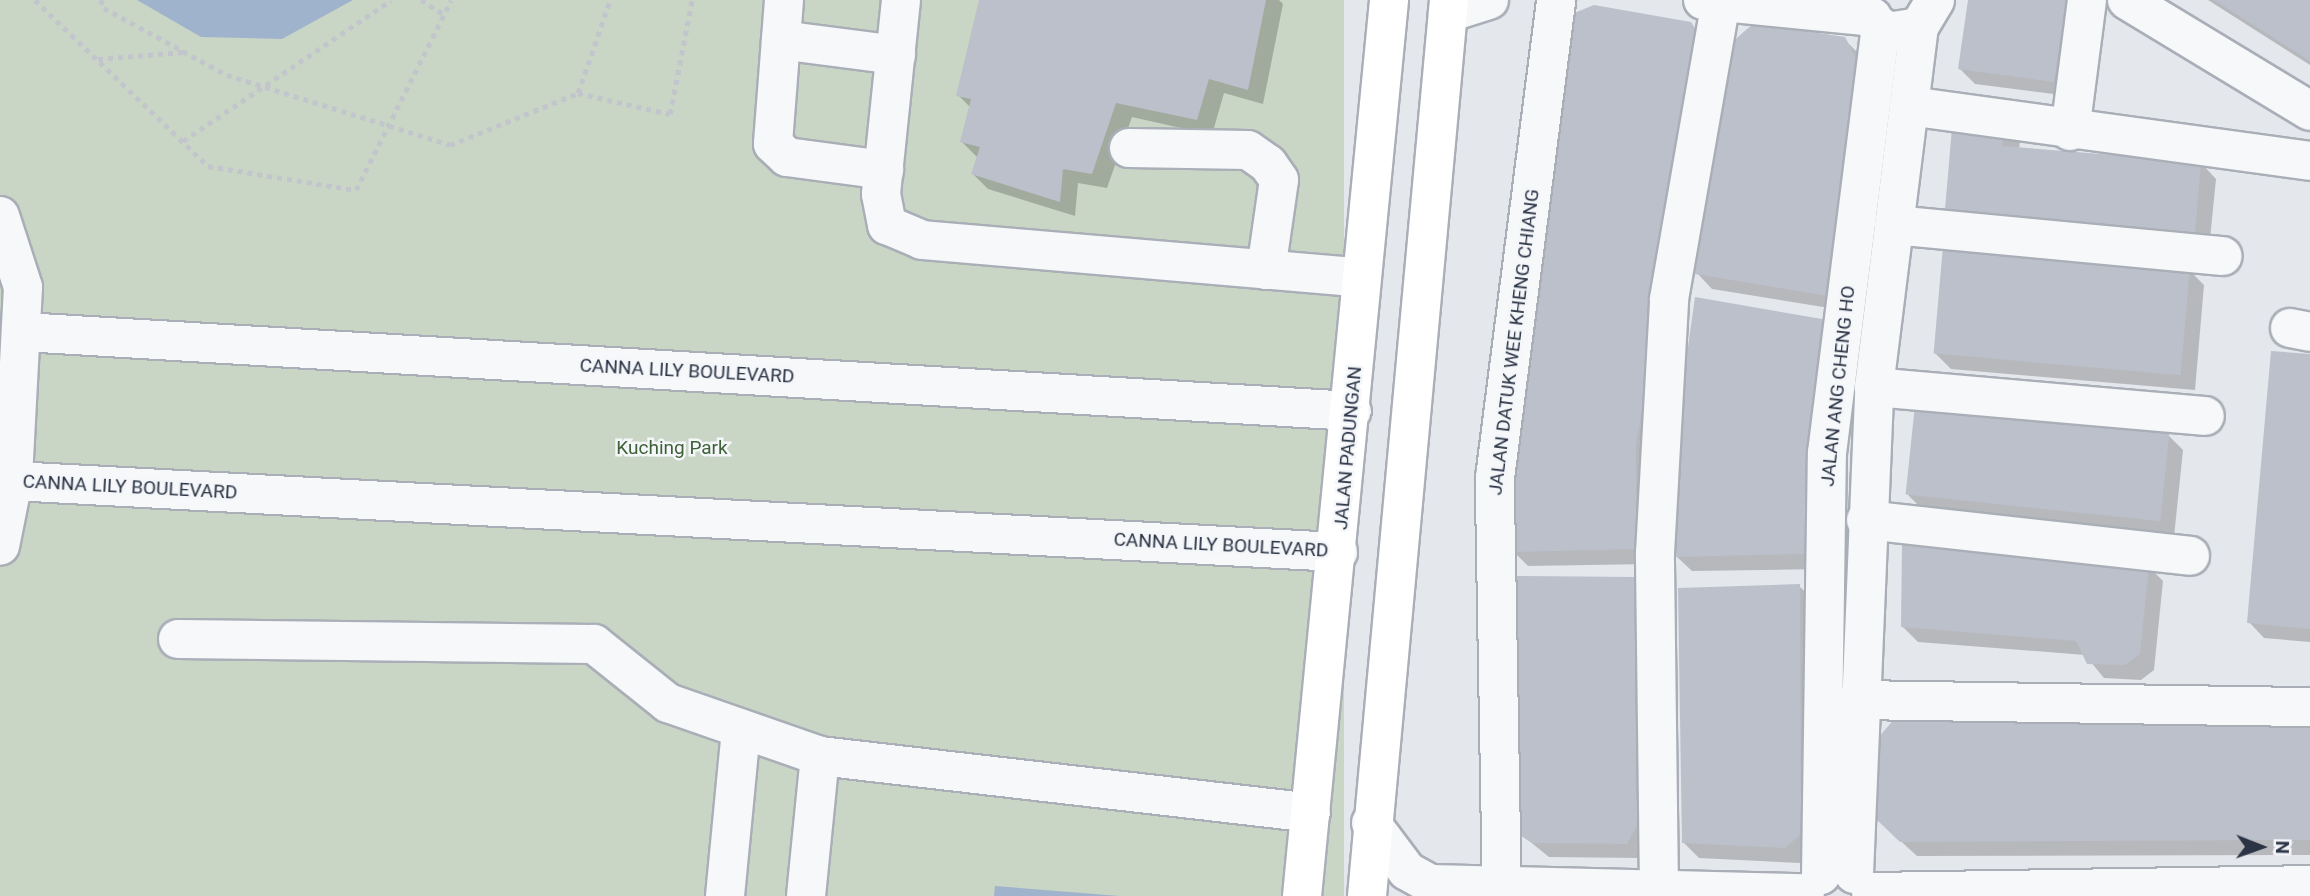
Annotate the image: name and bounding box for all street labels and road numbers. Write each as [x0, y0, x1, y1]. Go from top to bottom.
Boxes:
street label: JALAN DATUK WEE KHENG CHIANG [1484, 188, 1544, 496]
street label: JALAN ANG CHENG HO [1816, 284, 1860, 488]
street label: CANNA LILY BOULEVARD [579, 354, 795, 388]
street label: JALAN PADUNGAN [1329, 365, 1367, 531]
street label: CANNA LILY BOULEVARD [22, 470, 238, 504]
street label: CANNA LILY BOULEVARD [1113, 528, 1329, 562]

